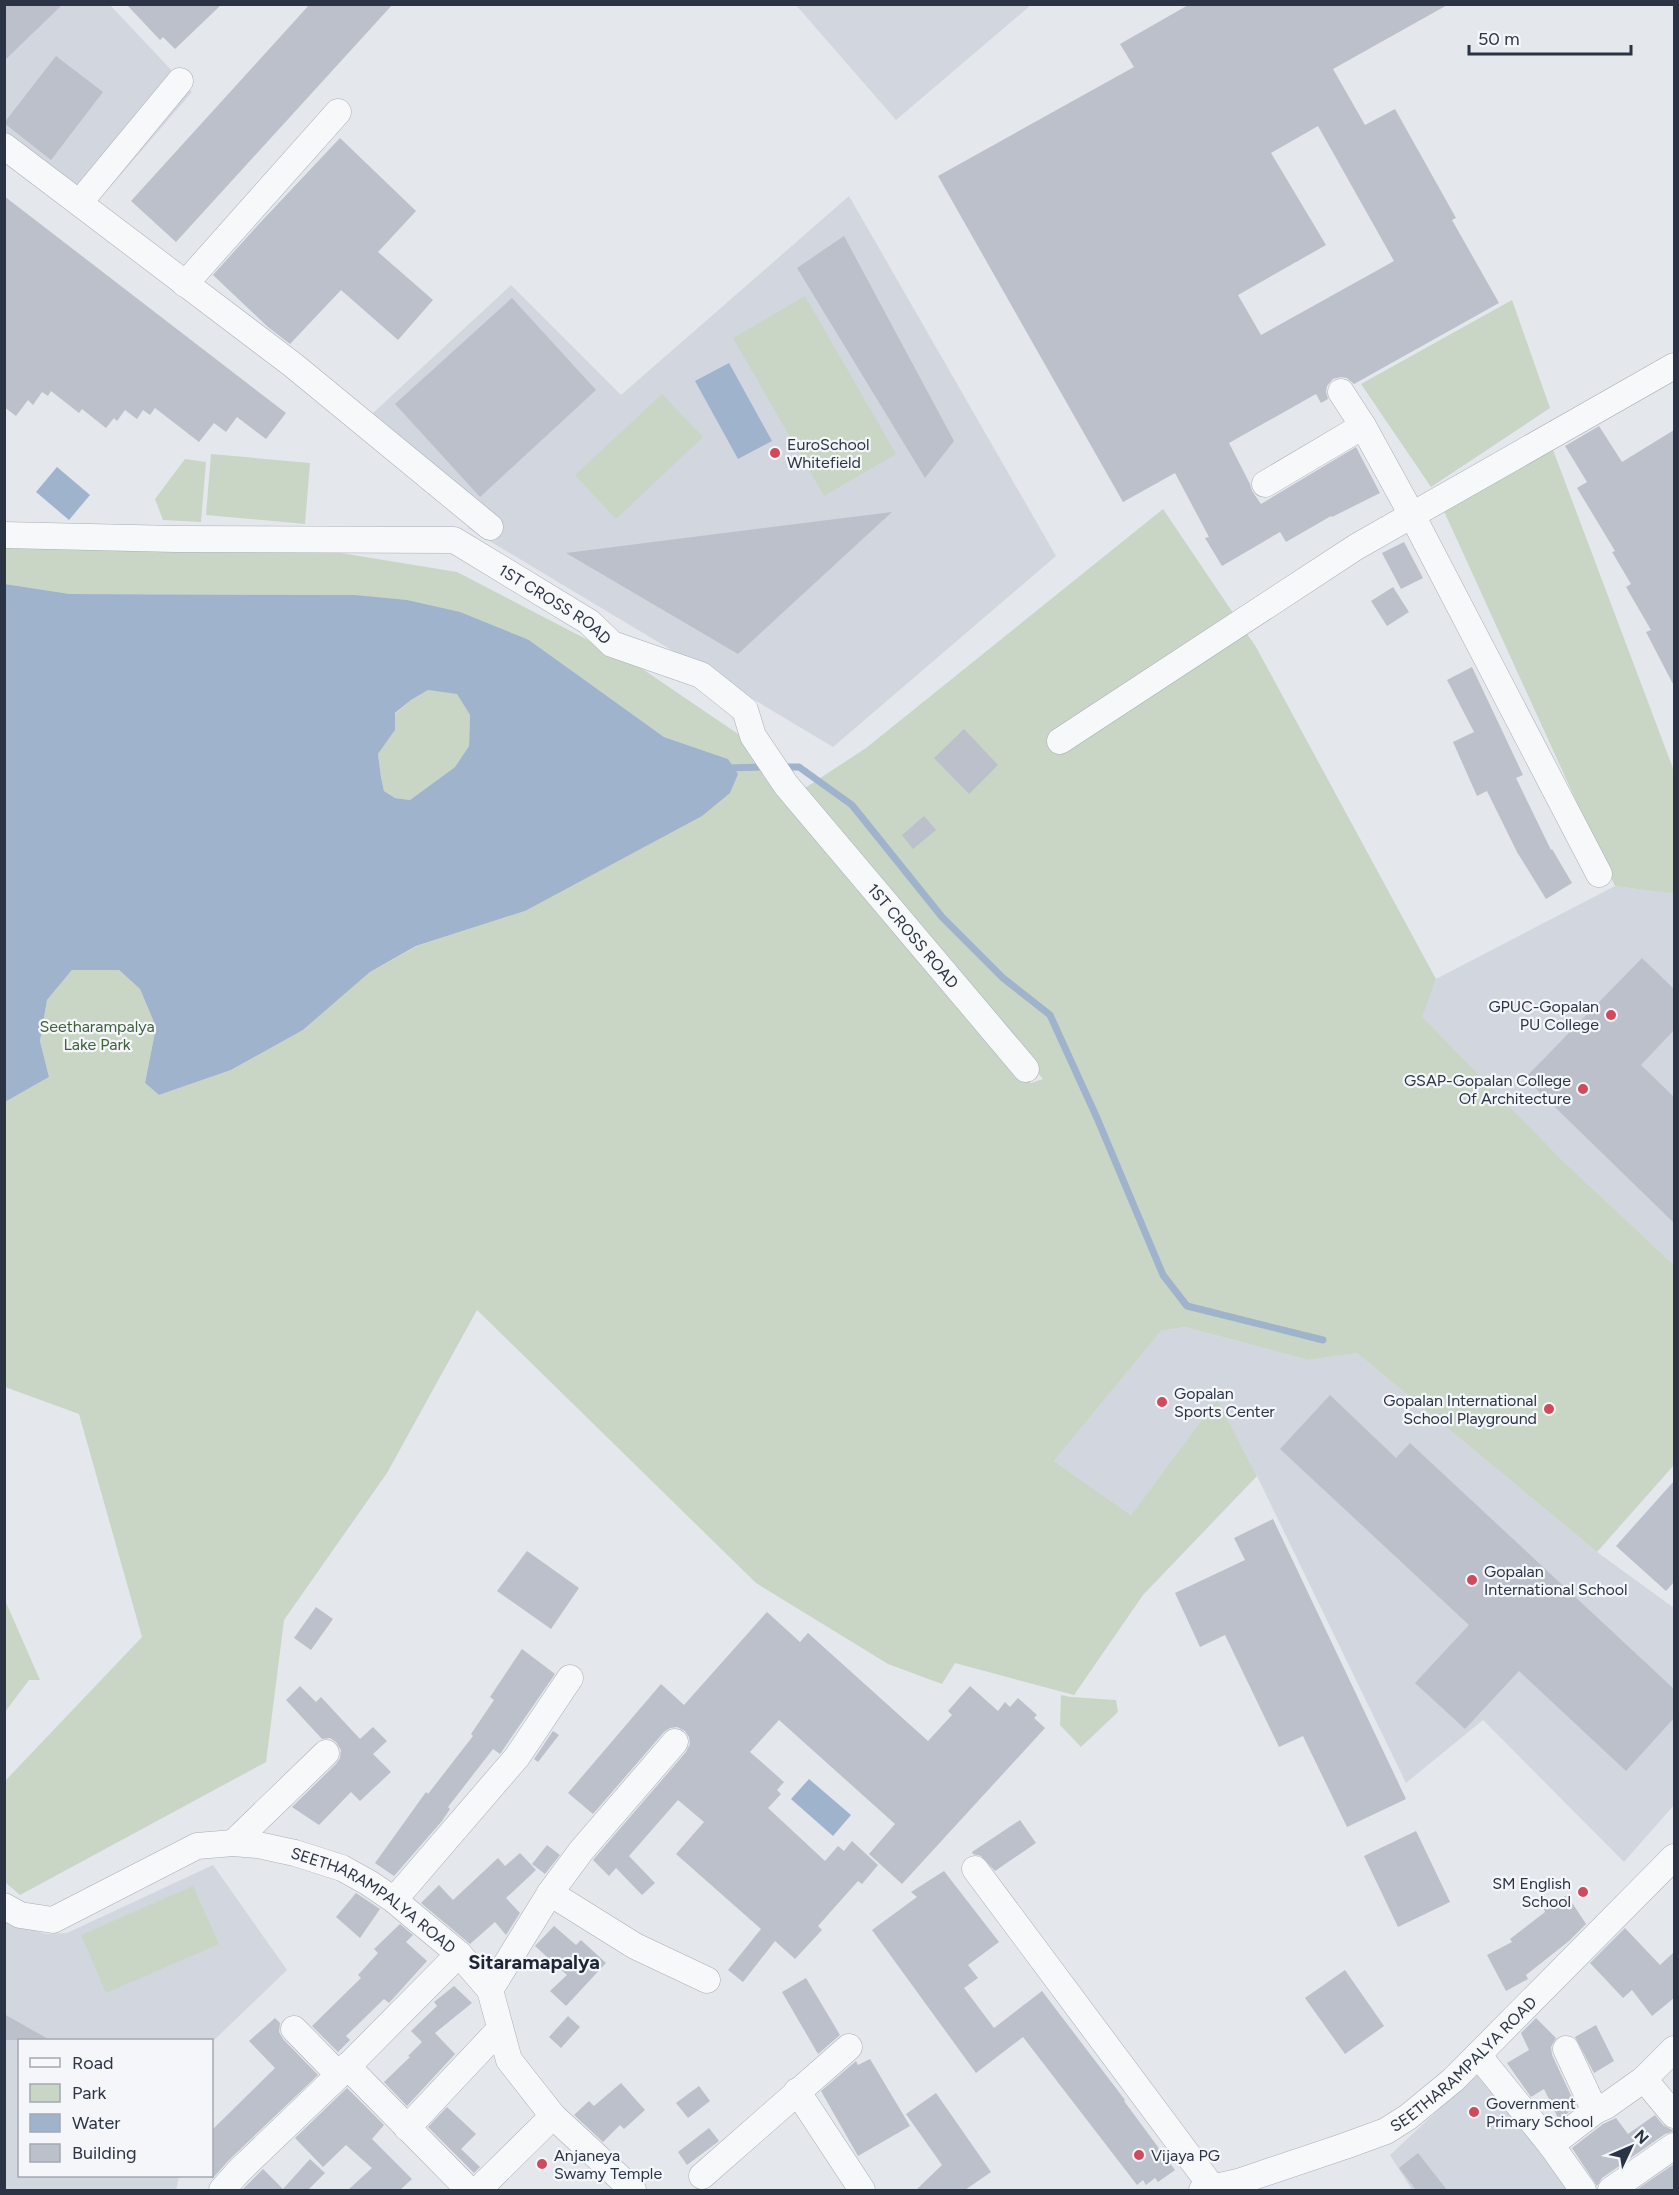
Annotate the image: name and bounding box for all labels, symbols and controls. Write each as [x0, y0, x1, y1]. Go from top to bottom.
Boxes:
scale bar [1469, 18, 1631, 56]
text: 50 m [1478, 28, 1520, 50]
place label: EuroSchool Whitefield [787, 435, 870, 472]
marker: EuroSchool Whitefield [768, 446, 782, 460]
street label: 1ST CROSS ROAD [496, 560, 615, 648]
street label: 1ST CROSS ROAD [864, 880, 963, 992]
place label: GPUC-Gopalan PU College [1488, 997, 1599, 1034]
marker: GPUC-Gopalan PU College [1604, 1008, 1618, 1022]
park label: Seetharampalya Lake Park [39, 1017, 155, 1054]
place label: GSAP-Gopalan College Of Architecture [1404, 1071, 1571, 1108]
marker: GSAP-Gopalan College Of Architecture [1576, 1082, 1590, 1096]
place label: Gopalan Sports Center [1174, 1384, 1275, 1421]
place label: Gopalan International School Playground [1383, 1391, 1537, 1428]
marker: Gopalan Sports Center [1155, 1395, 1169, 1409]
marker: Gopalan International School Playground [1542, 1402, 1556, 1416]
place label: Gopalan International School [1484, 1562, 1628, 1599]
marker: Gopalan International School [1465, 1573, 1479, 1587]
street label: SEETHARAMPALYA ROAD [289, 1843, 460, 1957]
place label: SM English School [1492, 1874, 1571, 1911]
marker: SM English School [1576, 1885, 1590, 1899]
district label: Sitaramapalya [468, 1950, 600, 1974]
street label: SEETHARAMPALYA ROAD [1386, 1992, 1540, 2135]
legend [18, 2039, 213, 2177]
text: Road [72, 2052, 113, 2074]
text: Park [72, 2082, 107, 2104]
place label: Government Primary School [1486, 2094, 1593, 2131]
marker: Government Primary School [1467, 2105, 1481, 2119]
text: Water [72, 2112, 120, 2134]
north arrow [1601, 2117, 1661, 2177]
text: N [1630, 2126, 1653, 2148]
text: Building [72, 2142, 137, 2164]
place label: Anjaneya Swamy Temple [554, 2146, 662, 2183]
place label: Vijaya PG [1151, 2146, 1220, 2165]
marker: Vijaya PG [1132, 2148, 1146, 2162]
marker: Anjaneya Swamy Temple [535, 2157, 549, 2171]

